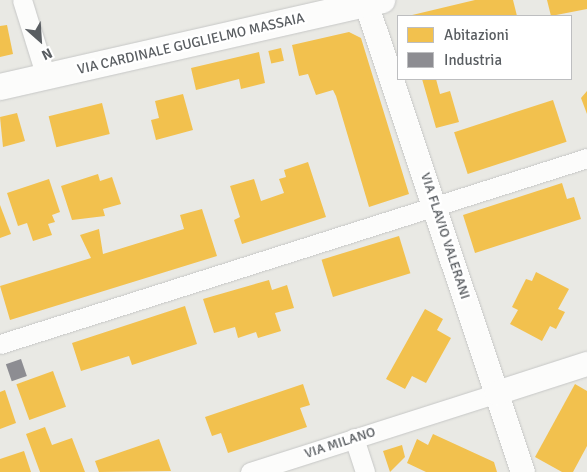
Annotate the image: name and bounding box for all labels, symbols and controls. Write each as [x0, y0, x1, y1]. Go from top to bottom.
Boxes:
street label: VIA CARDINALE GUGLIELMO MASSAIA [76, 10, 306, 78]
north arrow [15, 15, 65, 65]
legend [397, 15, 572, 80]
text: Abitazioni [444, 26, 509, 44]
text: N [39, 44, 55, 64]
text: Industria [444, 51, 502, 69]
street label: VIA FLAVIO VALERANI [417, 171, 473, 301]
street label: VIA MILANO [302, 424, 378, 462]

